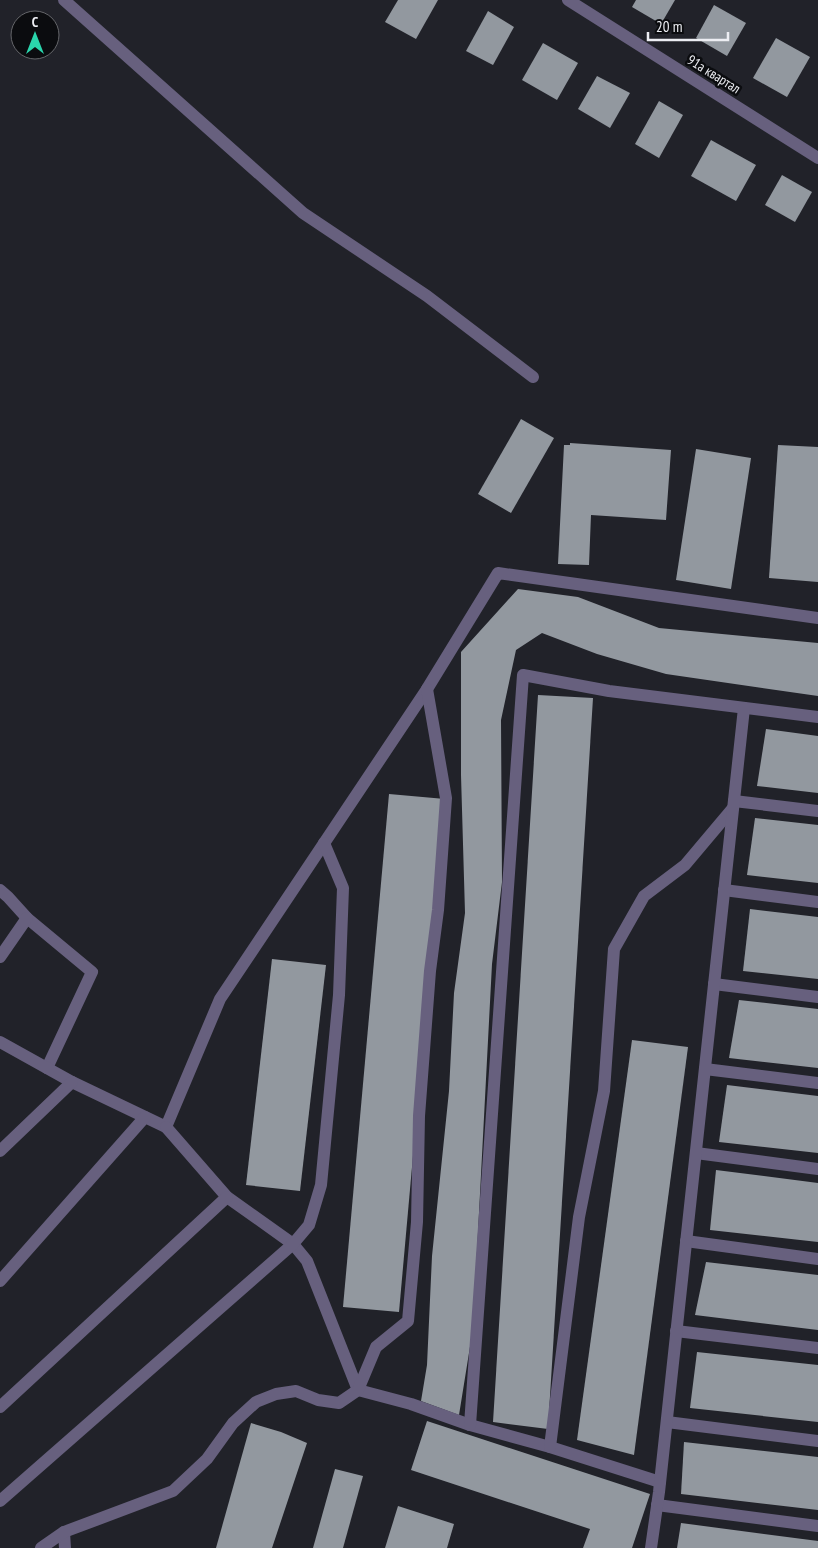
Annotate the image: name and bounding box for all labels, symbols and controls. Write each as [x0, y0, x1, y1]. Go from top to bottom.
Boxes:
north arrow [10, 10, 60, 60]
scale bar [648, 10, 728, 42]
text: С [32, 13, 39, 31]
text: 20 m [656, 17, 682, 36]
street label: 91а квартал [684, 51, 744, 97]

